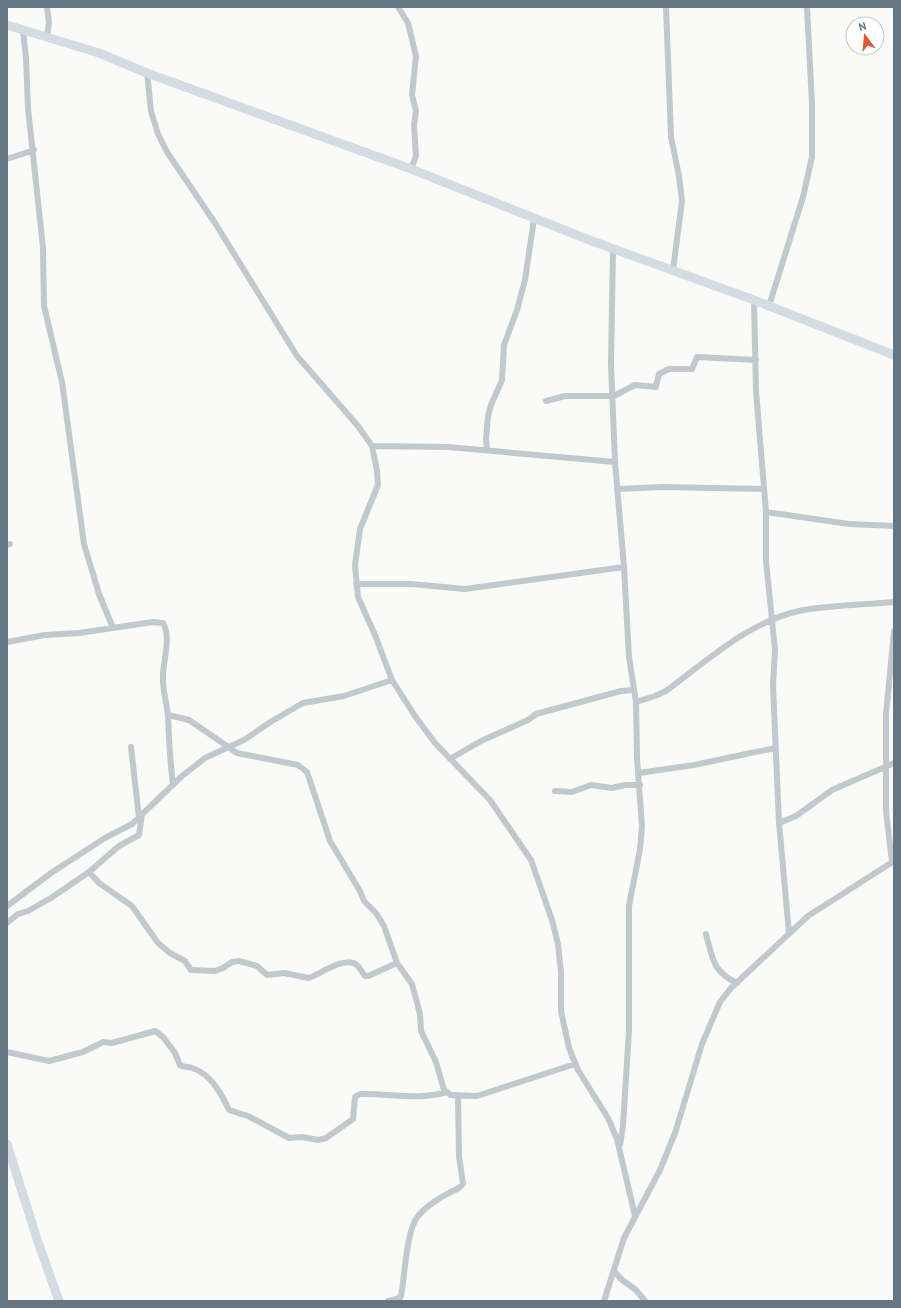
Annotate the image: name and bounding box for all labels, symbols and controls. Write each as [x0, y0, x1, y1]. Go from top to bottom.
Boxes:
north arrow [845, 16, 885, 56]
text: N [857, 19, 868, 34]

